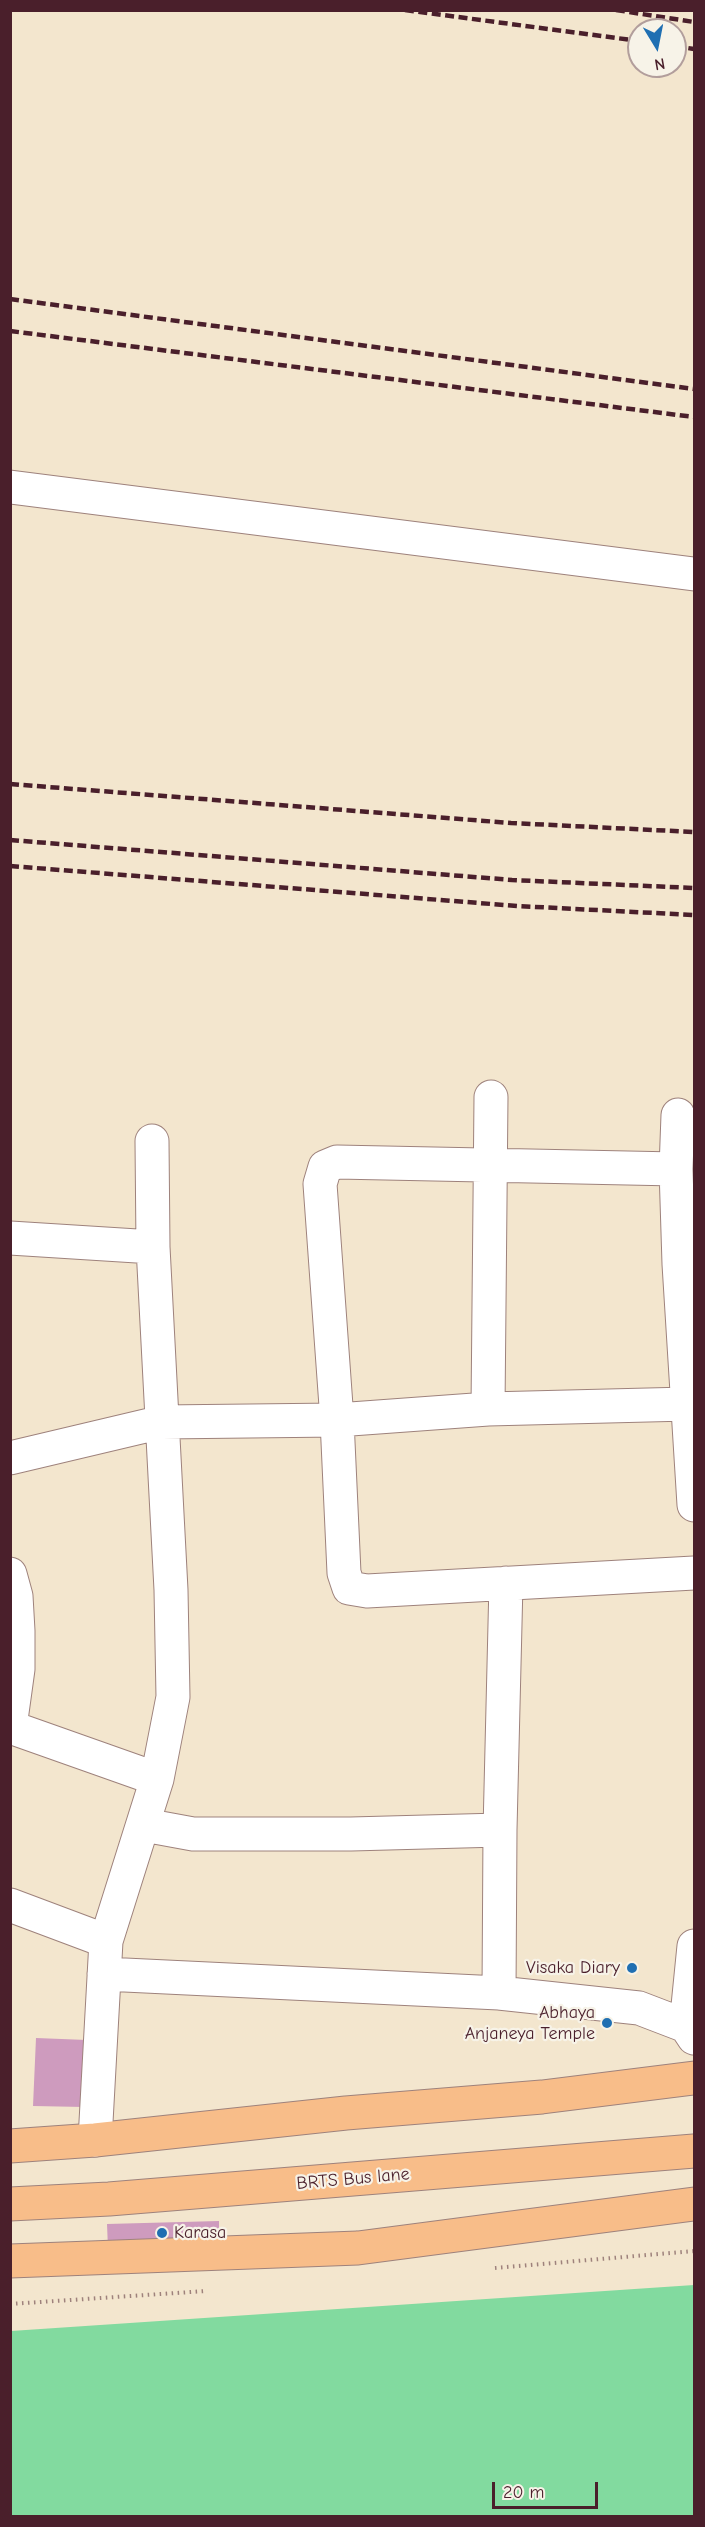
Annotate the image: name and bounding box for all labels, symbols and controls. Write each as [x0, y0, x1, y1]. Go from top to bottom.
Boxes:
north arrow [627, 18, 687, 78]
text: N [653, 54, 666, 74]
place label: Visaka Diary [526, 1957, 620, 1979]
marker: Visaka Diary [625, 1961, 639, 1975]
place label: Abhaya Anjaneya Temple [465, 2002, 595, 2044]
marker: Abhaya Anjaneya Temple [600, 2016, 614, 2030]
street label: BRTS Bus lane [296, 2163, 410, 2195]
place label: Karasa [174, 2222, 226, 2244]
marker: Karasa [155, 2226, 169, 2240]
scale bar [495, 2470, 602, 2508]
text: 20 m [503, 2482, 544, 2503]

